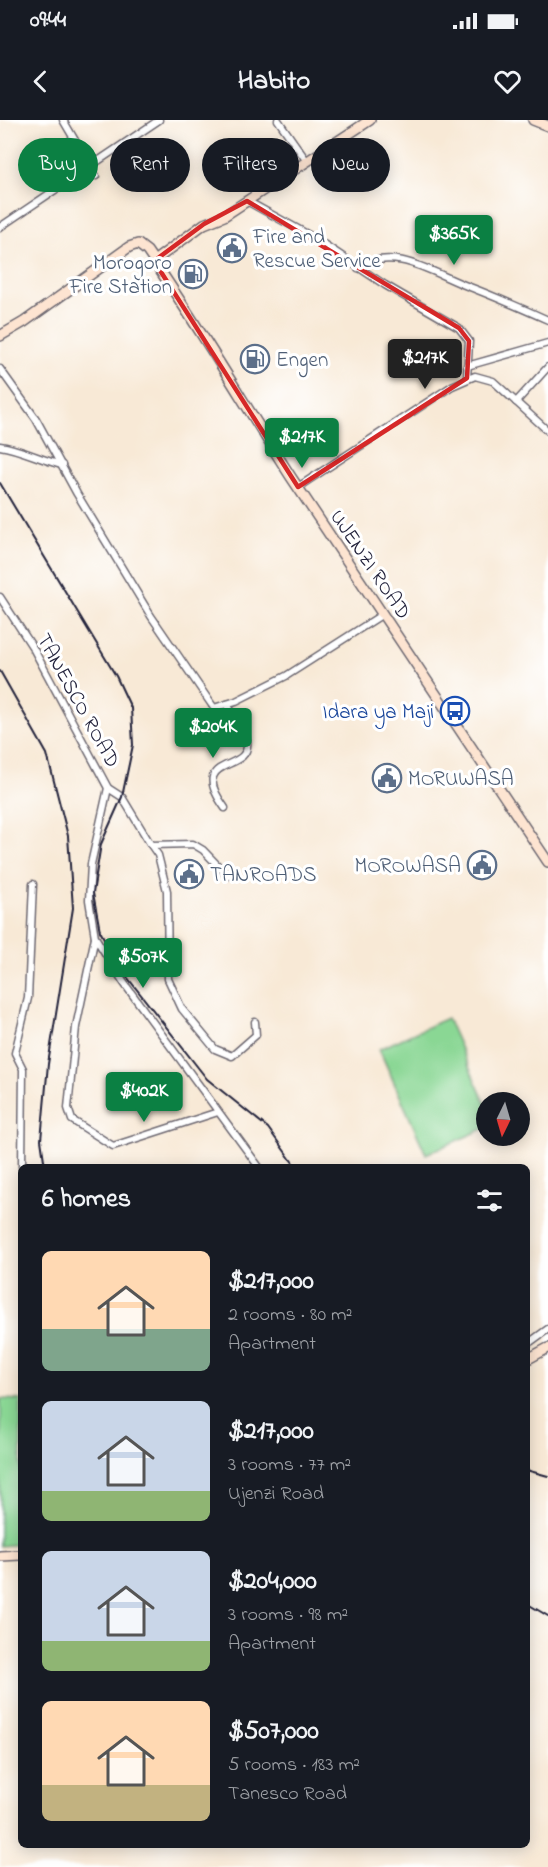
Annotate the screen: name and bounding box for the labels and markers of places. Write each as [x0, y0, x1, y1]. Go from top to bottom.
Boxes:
pin: $365K [412, 215, 496, 266]
place label: Fire and Rescue Service [252, 223, 381, 277]
public building icon: Fire and Rescue Service [216, 232, 248, 264]
place label: Morogoro Fire Station [68, 249, 172, 303]
fuel station icon: Morogoro Fire Station [177, 258, 209, 290]
pin: $217K [383, 339, 467, 390]
fuel station icon: Engen [239, 343, 271, 375]
place label: Engen [276, 346, 328, 378]
pin: $217K [260, 418, 344, 469]
bus stop icon: Idara ya Maji [439, 695, 471, 727]
place label: Idara ya Maji [322, 698, 434, 730]
pin: $204K [171, 708, 255, 759]
public building icon: MORUWASA [371, 762, 403, 794]
place label: MORUWASA [408, 765, 514, 795]
public building icon: MOROWASA [466, 849, 498, 881]
place label: MOROWASA [354, 852, 461, 882]
public building icon: TANROADS [173, 858, 205, 890]
place label: TANROADS [210, 861, 317, 891]
pin: $507K [101, 938, 185, 989]
pin: $402K [102, 1072, 186, 1123]

